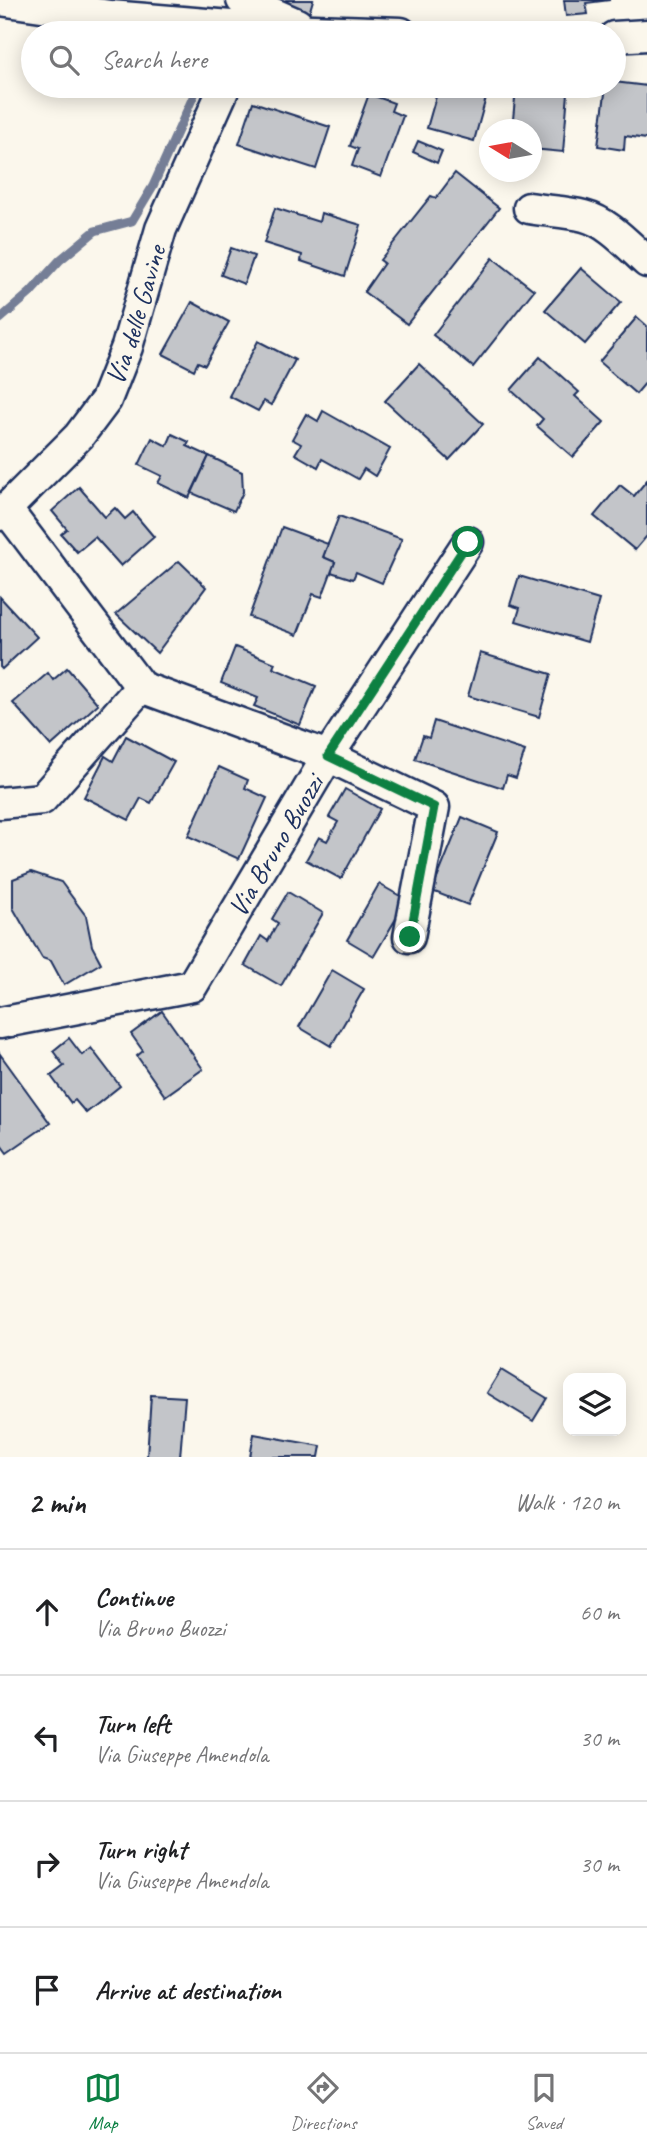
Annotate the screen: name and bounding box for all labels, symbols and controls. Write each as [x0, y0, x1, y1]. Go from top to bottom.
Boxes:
search box [21, 21, 626, 98]
icon: search [45, 41, 83, 79]
text: Search here [101, 43, 207, 76]
north arrow [479, 119, 542, 182]
street label: Via delle Gavine [97, 240, 174, 389]
route start [452, 526, 483, 557]
street label: Via Bruno Buozzi [220, 765, 333, 923]
route end [394, 921, 425, 952]
map controls [563, 1373, 626, 1436]
button: layers [563, 1373, 626, 1436]
text: 2 min [28, 1484, 85, 1522]
text: Walk · 120 m [515, 1488, 619, 1517]
text: Continue [95, 1581, 173, 1614]
icon: ahead [28, 1593, 66, 1631]
text: 60 m [580, 1598, 619, 1627]
text: Via Bruno Buozzi [95, 1614, 225, 1643]
text: Turn left [95, 1707, 170, 1740]
icon: left [28, 1719, 66, 1757]
text: 30 m [580, 1724, 619, 1753]
text: Via Giuseppe Amendola [95, 1740, 268, 1769]
text: Turn right [95, 1833, 186, 1866]
icon: right [28, 1845, 66, 1883]
text: 30 m [580, 1850, 619, 1879]
text: Via Giuseppe Amendola [95, 1866, 268, 1895]
icon: arrive [28, 1971, 66, 2009]
text: Arrive at destination [95, 1974, 281, 2007]
tab: Map [84, 2069, 122, 2135]
tab: Directions [290, 2069, 357, 2135]
tab: Saved [525, 2069, 563, 2135]

